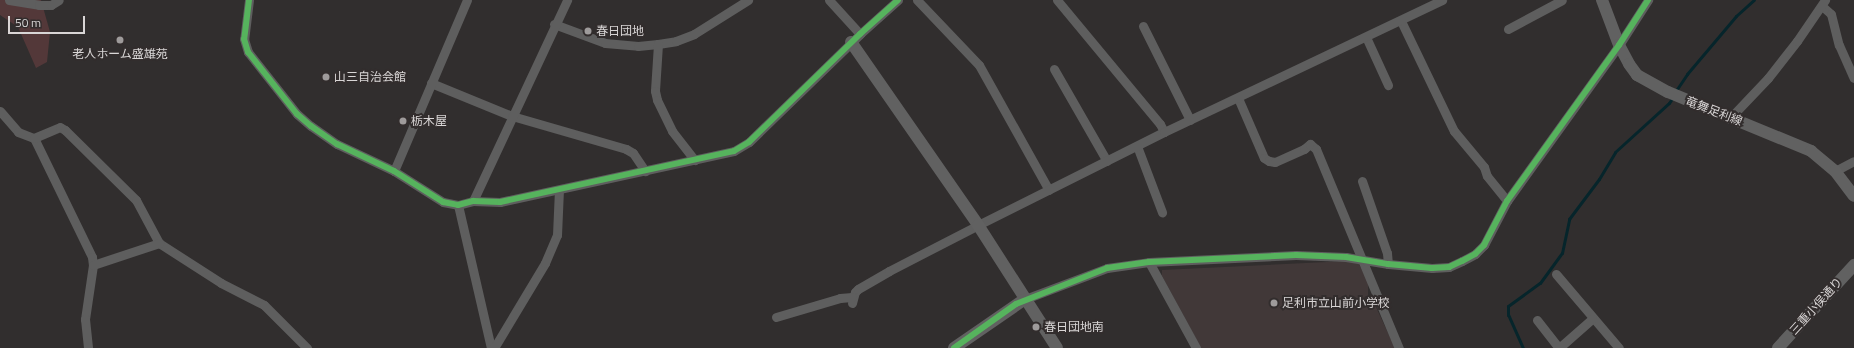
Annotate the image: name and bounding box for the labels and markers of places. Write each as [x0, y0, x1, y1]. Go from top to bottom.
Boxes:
place label: 春日団地 [596, 24, 644, 38]
marker: 春日団地 [583, 26, 593, 36]
marker: 老人ホーム盛雄苑 [115, 35, 125, 45]
place label: 老人ホーム盛雄苑 [72, 47, 168, 61]
place label: 山三自治会館 [334, 70, 406, 84]
marker: 山三自治会館 [321, 72, 331, 82]
place label: 栃木屋 [411, 114, 447, 128]
marker: 栃木屋 [398, 116, 408, 126]
place label: 足利市立山前小学校 [1282, 296, 1390, 310]
marker: 足利市立山前小学校 [1269, 298, 1279, 308]
place label: 春日団地南 [1044, 320, 1104, 334]
marker: 春日団地南 [1031, 322, 1041, 332]

